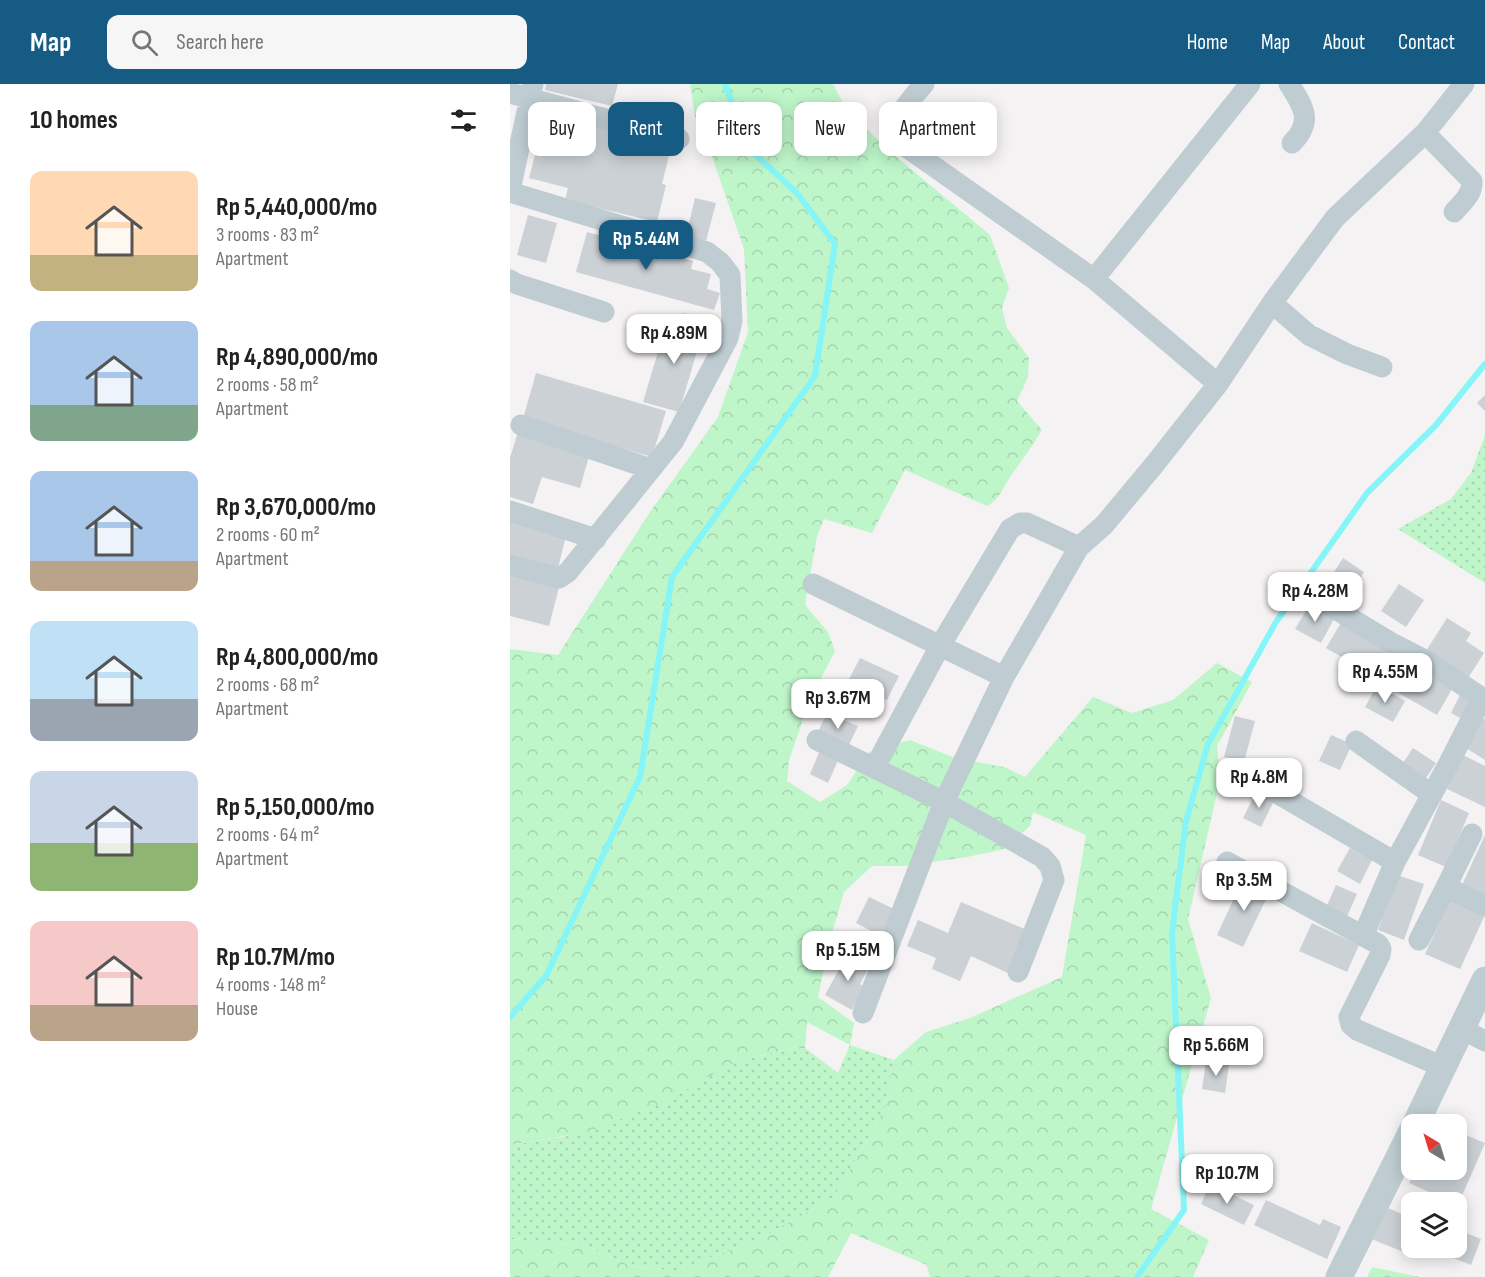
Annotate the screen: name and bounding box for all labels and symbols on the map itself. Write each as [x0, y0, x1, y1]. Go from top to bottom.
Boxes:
pin: Rp 5.44M [584, 220, 708, 271]
pin: Rp 4.89M [612, 314, 736, 365]
pin: Rp 4.28M [1253, 572, 1377, 623]
pin: Rp 4.55M [1323, 653, 1447, 704]
pin: Rp 3.67M [776, 679, 900, 730]
pin: Rp 4.8M [1204, 758, 1314, 809]
pin: Rp 3.5M [1189, 861, 1299, 912]
pin: Rp 5.15M [786, 931, 910, 982]
pin: Rp 5.66M [1154, 1026, 1278, 1077]
north arrow [1401, 1114, 1467, 1180]
pin: Rp 10.7M [1165, 1154, 1289, 1205]

